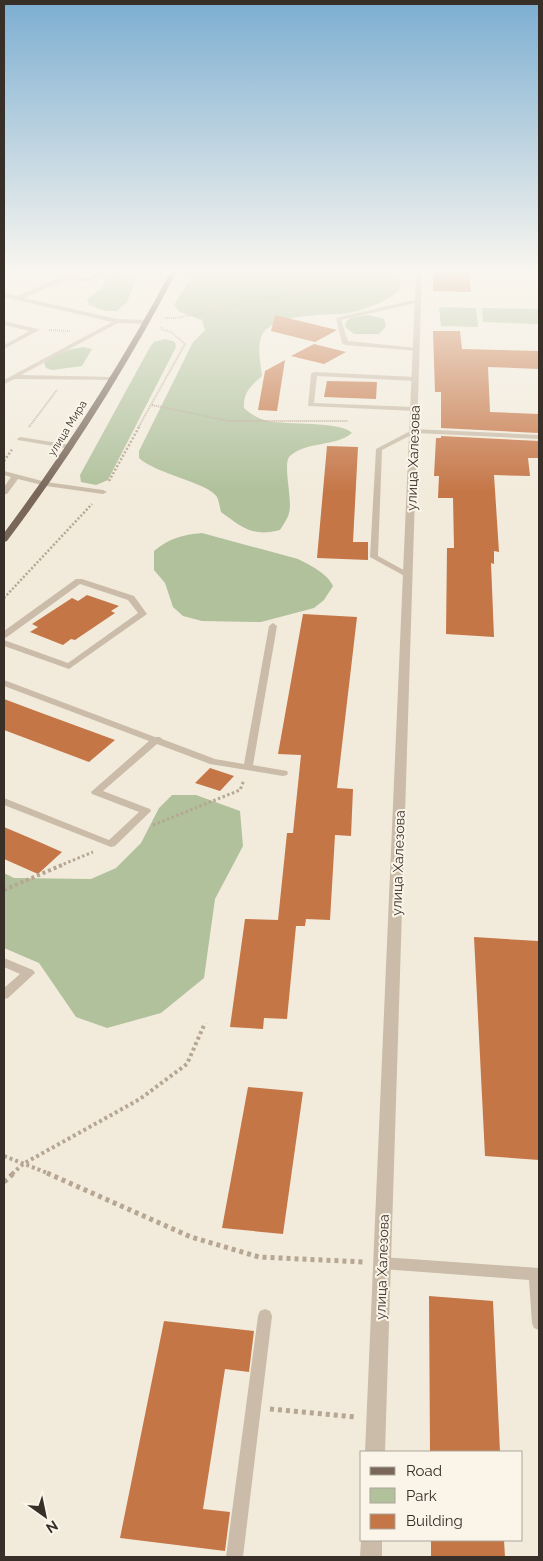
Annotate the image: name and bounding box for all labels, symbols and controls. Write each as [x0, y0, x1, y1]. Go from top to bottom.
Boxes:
street label: улица Мира [45, 398, 90, 458]
street label: улица Халезова [403, 405, 423, 511]
street label: улица Халезова [388, 810, 408, 916]
street label: улица Халезова [372, 1214, 392, 1320]
legend [360, 1451, 523, 1541]
text: Road [406, 1462, 442, 1480]
text: Park [406, 1487, 437, 1505]
north arrow [20, 1491, 70, 1541]
text: Building [406, 1512, 463, 1530]
text: N [43, 1517, 61, 1537]

